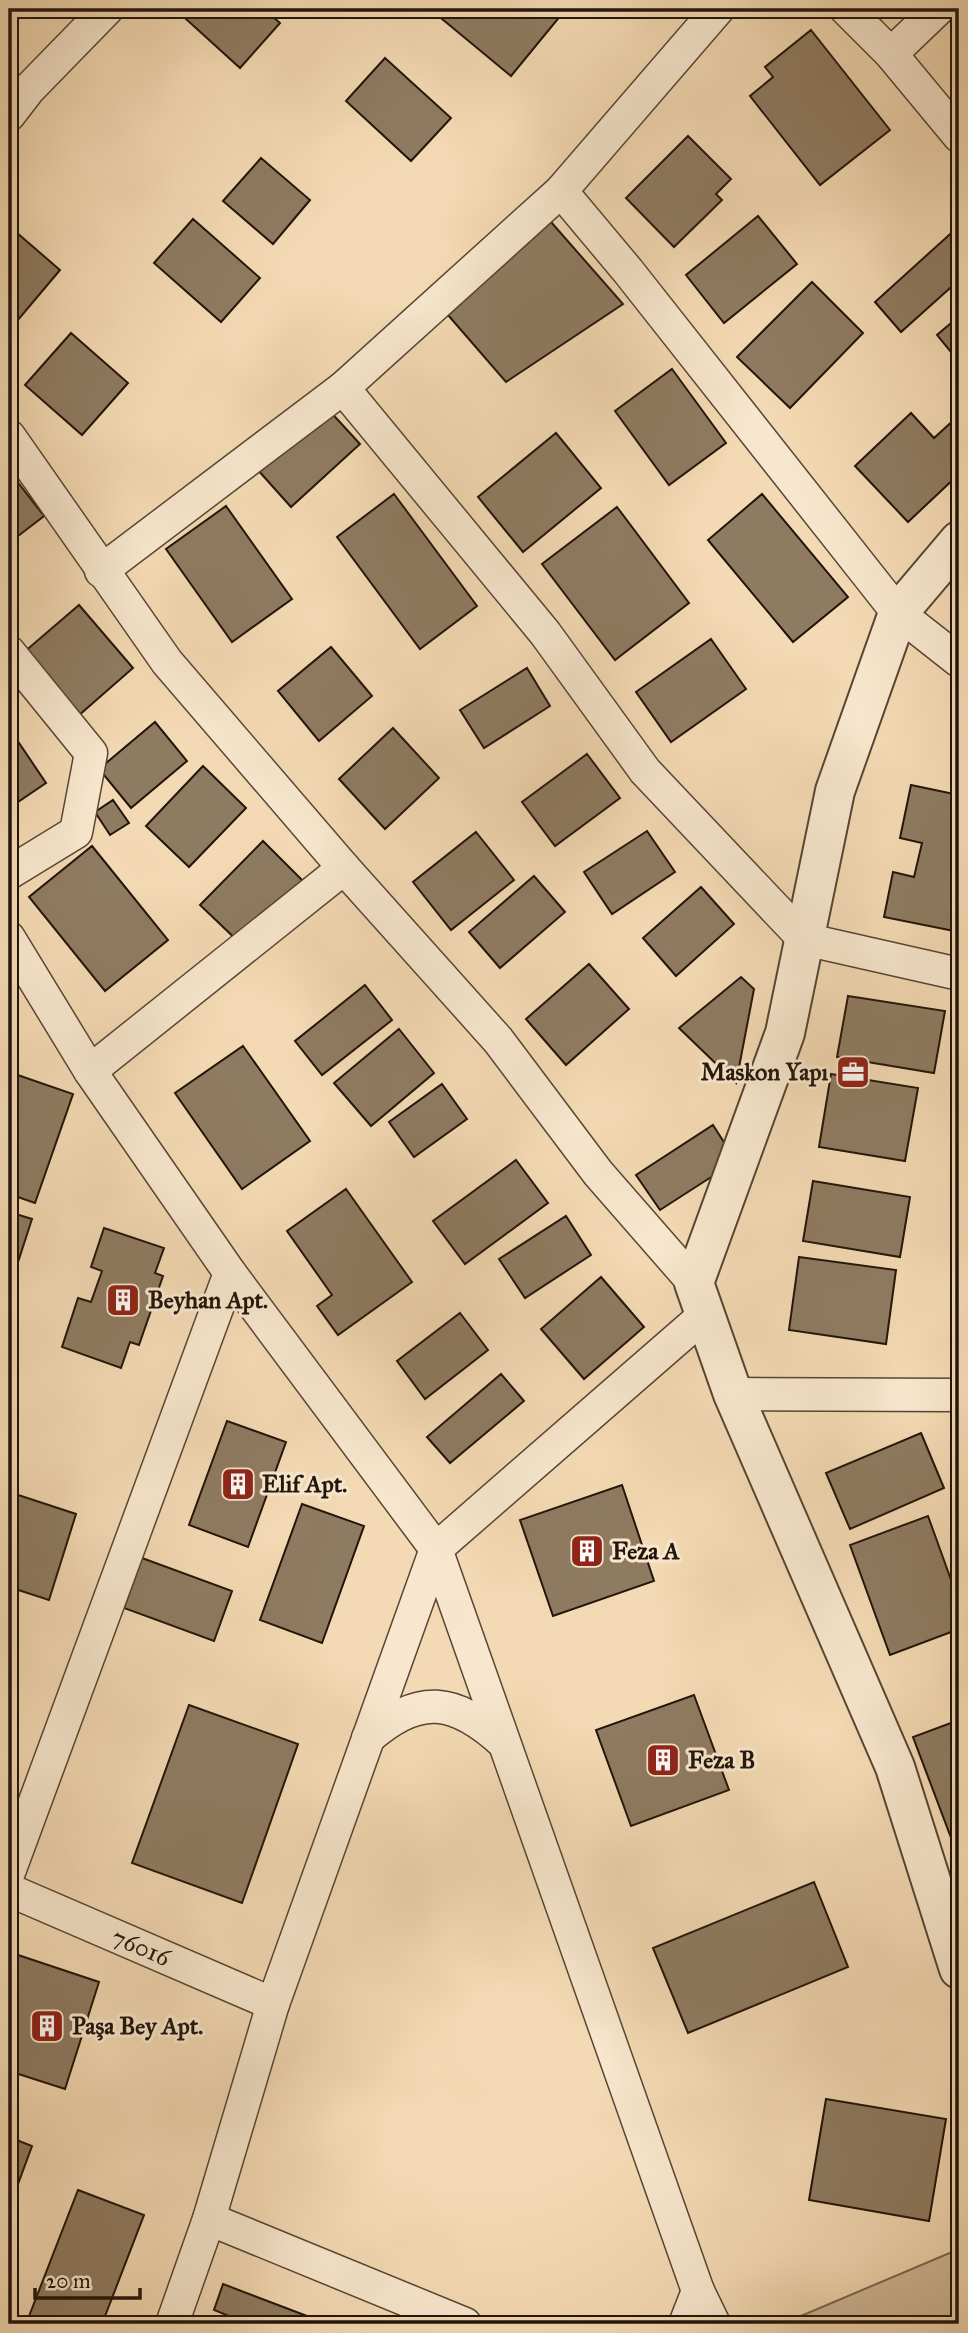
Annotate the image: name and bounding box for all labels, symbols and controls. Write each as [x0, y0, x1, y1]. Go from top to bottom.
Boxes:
office icon: Maskon Yapı [834, 1053, 872, 1091]
place label: Maskon Yapı [701, 1057, 828, 1087]
building icon: Beyhan Apt. [104, 1281, 142, 1319]
place label: Beyhan Apt. [148, 1285, 268, 1315]
building icon: Elif Apt. [219, 1465, 257, 1503]
place label: Elif Apt. [262, 1469, 347, 1499]
building icon: Feza A [568, 1532, 606, 1570]
place label: Feza A [612, 1536, 681, 1566]
building icon: Feza B [644, 1741, 682, 1779]
place label: Feza B [688, 1745, 755, 1775]
street label: 76016 [107, 1921, 176, 1973]
building icon: Paşa Bey Apt. [28, 2007, 66, 2045]
place label: Paşa Bey Apt. [72, 2011, 203, 2041]
scale bar [35, 2256, 140, 2300]
text: 20 m [46, 2268, 91, 2294]

